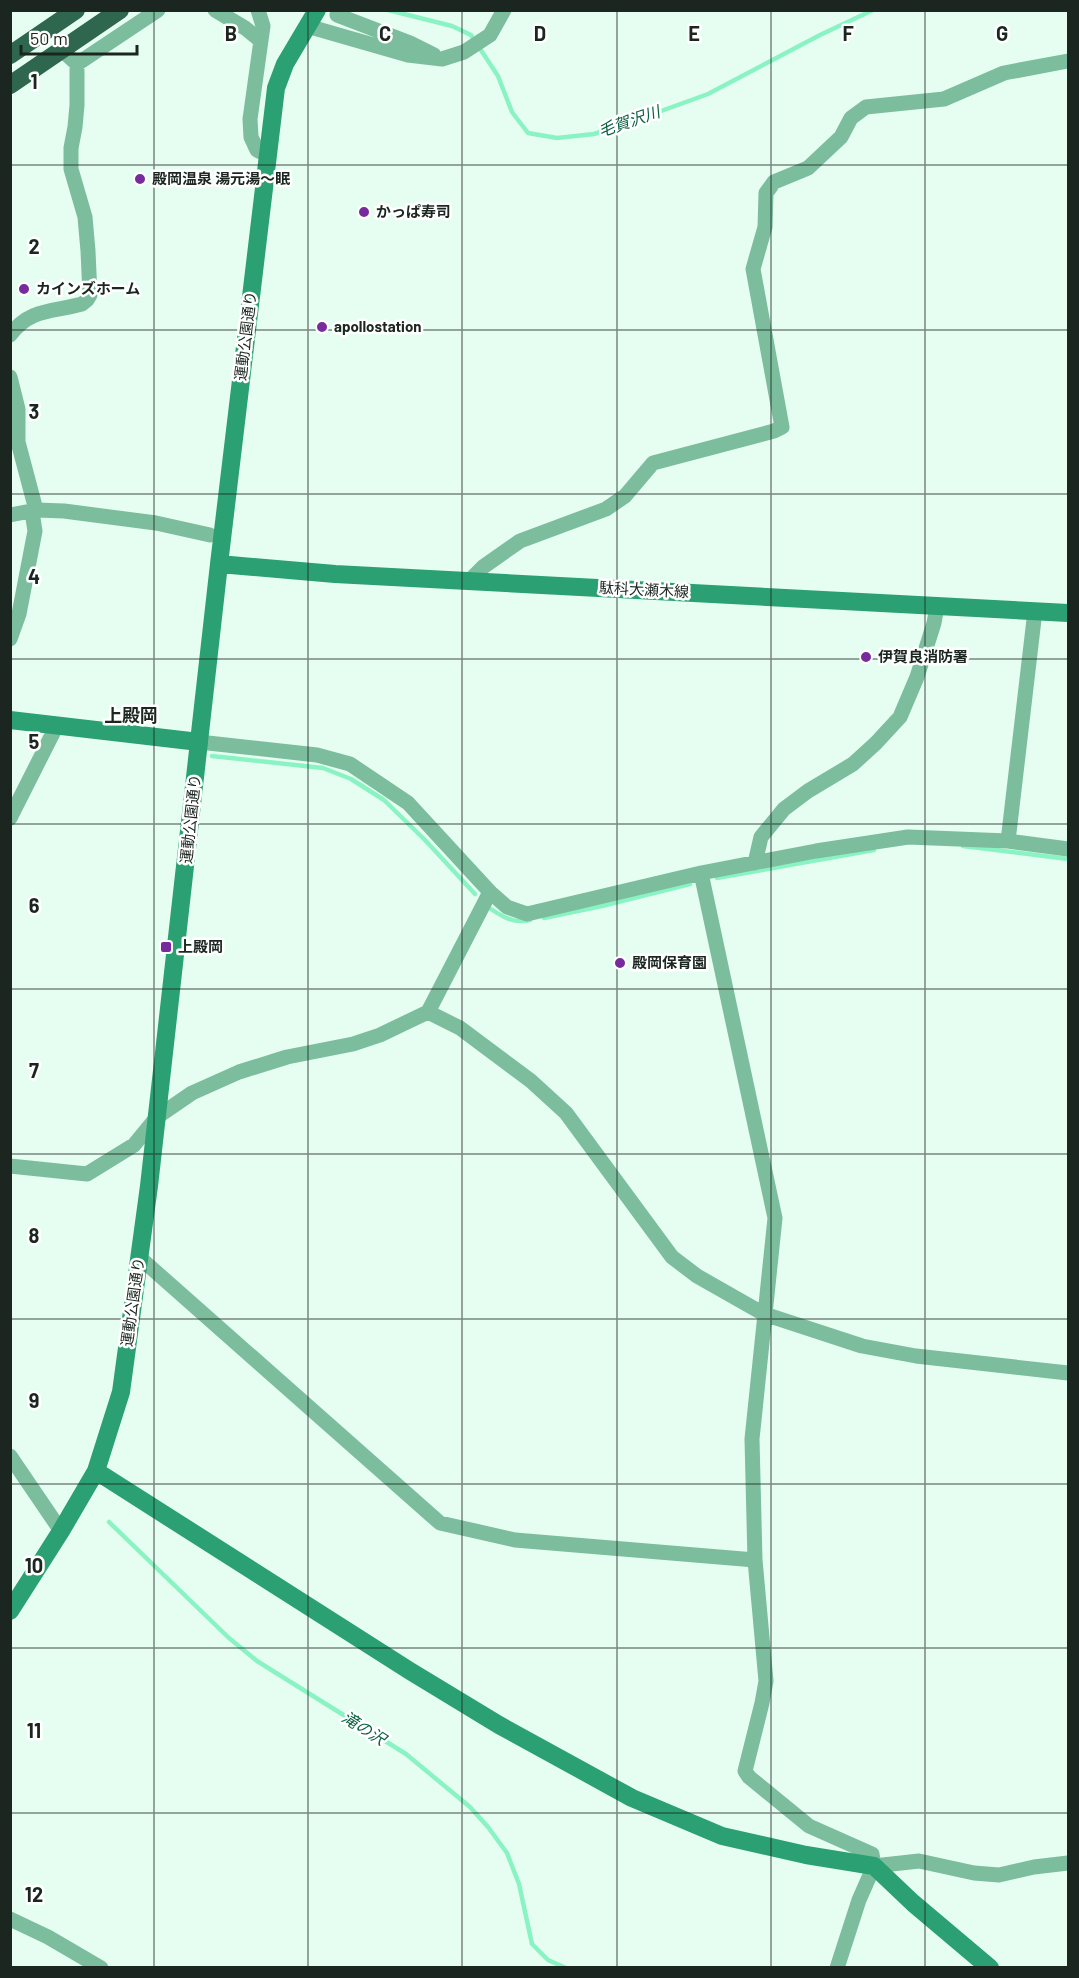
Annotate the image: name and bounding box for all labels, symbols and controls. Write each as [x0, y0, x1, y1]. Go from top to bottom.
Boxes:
scale bar [21, 18, 136, 56]
text: B [225, 21, 237, 45]
text: C [379, 21, 391, 45]
text: D [534, 21, 546, 45]
text: E [688, 21, 700, 45]
text: F [842, 21, 854, 45]
text: G [996, 21, 1008, 45]
text: 50 m [30, 27, 68, 49]
text: 1 [30, 69, 38, 93]
water label: 毛賀沢川 [595, 100, 664, 140]
place label: 殿岡温泉 湯元湯～眠 [152, 169, 291, 187]
marker: 殿岡温泉 湯元湯～眠 [133, 172, 147, 186]
place label: かっぱ寿司 [376, 202, 451, 220]
marker: かっぱ寿司 [357, 205, 371, 219]
text: 2 [28, 234, 40, 258]
place label: カインズホーム [36, 279, 140, 297]
marker: カインズホーム [17, 282, 31, 296]
street label: 運動公園通り [231, 290, 259, 382]
place label: apollostation [334, 317, 421, 335]
marker: apollostation [315, 320, 329, 334]
text: 3 [29, 399, 39, 423]
text: 4 [28, 564, 40, 588]
street label: 駄科大瀬木線 [599, 578, 689, 600]
place label: 伊賀良消防署 [878, 647, 968, 665]
marker: 伊賀良消防署 [859, 650, 873, 664]
district label: 上殿岡 [104, 704, 158, 726]
text: 5 [29, 729, 40, 753]
street label: 運動公園通り [176, 773, 204, 865]
text: 6 [29, 893, 40, 917]
place label: 上殿岡 [178, 937, 223, 955]
marker: 上殿岡 [159, 940, 173, 954]
place label: 殿岡保育園 [632, 953, 707, 971]
marker: 殿岡保育園 [613, 956, 627, 970]
text: 7 [29, 1058, 39, 1082]
text: 8 [29, 1223, 40, 1247]
street label: 運動公園通り [117, 1256, 147, 1348]
text: 9 [29, 1388, 39, 1412]
text: 10 [25, 1553, 43, 1577]
water label: 滝の沢 [339, 1707, 391, 1749]
text: 11 [27, 1718, 41, 1742]
text: 12 [25, 1882, 43, 1906]

